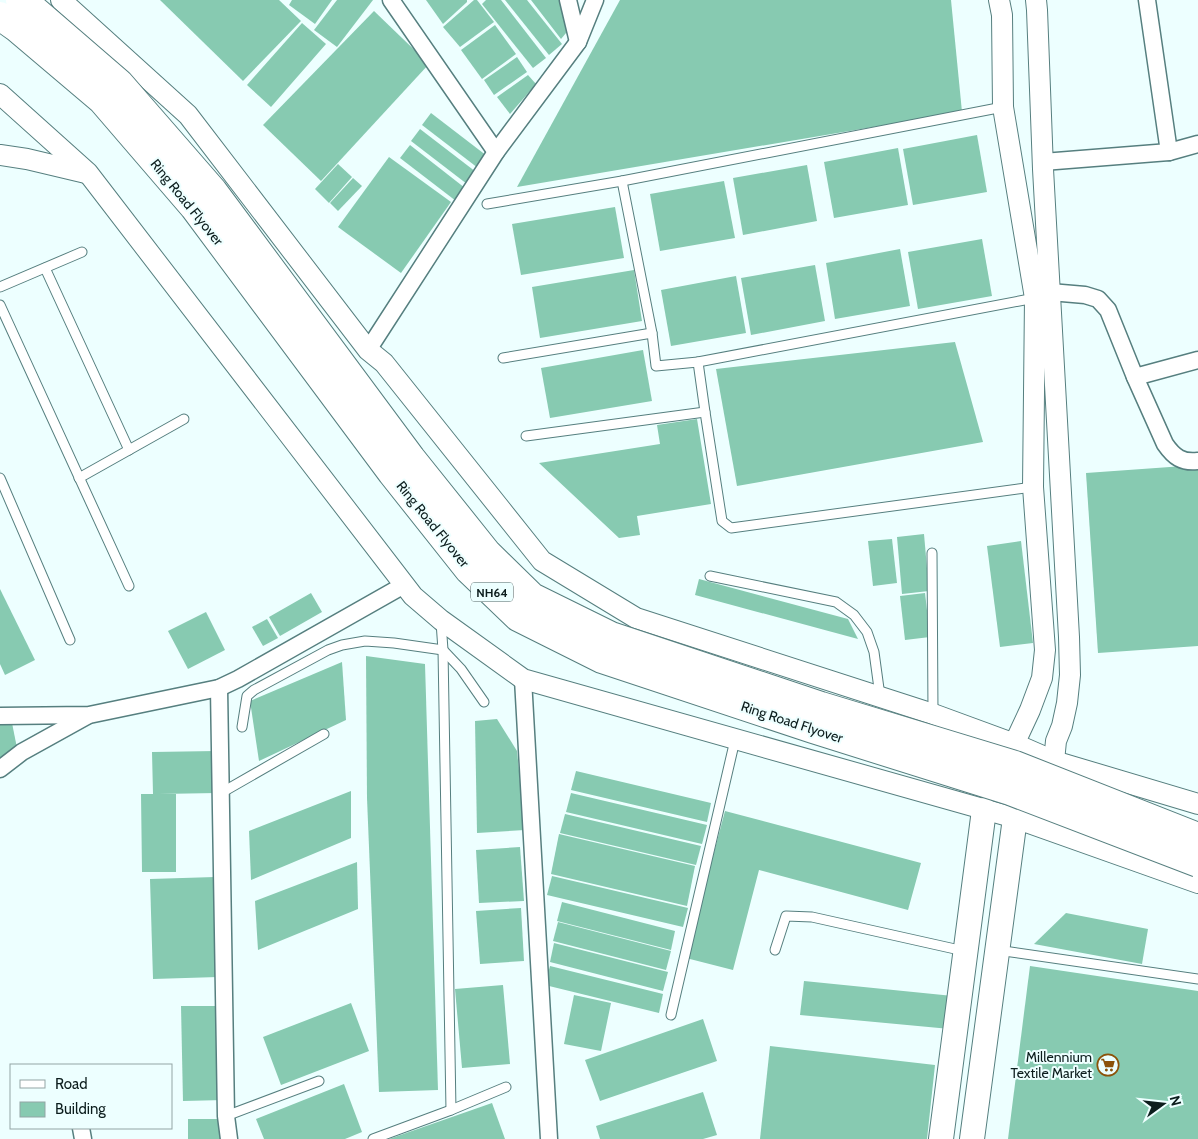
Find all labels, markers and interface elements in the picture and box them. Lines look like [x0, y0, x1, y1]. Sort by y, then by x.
street label: Ring Road Flyover [147, 155, 228, 249]
street label: Ring Road Flyover [393, 477, 474, 571]
road number: NH64 [471, 582, 513, 602]
street label: Ring Road Flyover [739, 697, 846, 747]
place label: Millennium Textile Market [1010, 1048, 1092, 1082]
supermarket icon: Millennium Textile Market [1096, 1053, 1120, 1077]
legend [10, 1064, 172, 1129]
text: Road [55, 1075, 88, 1093]
north arrow [1138, 1079, 1188, 1129]
text: N [1166, 1094, 1186, 1108]
text: Building [55, 1100, 106, 1118]

